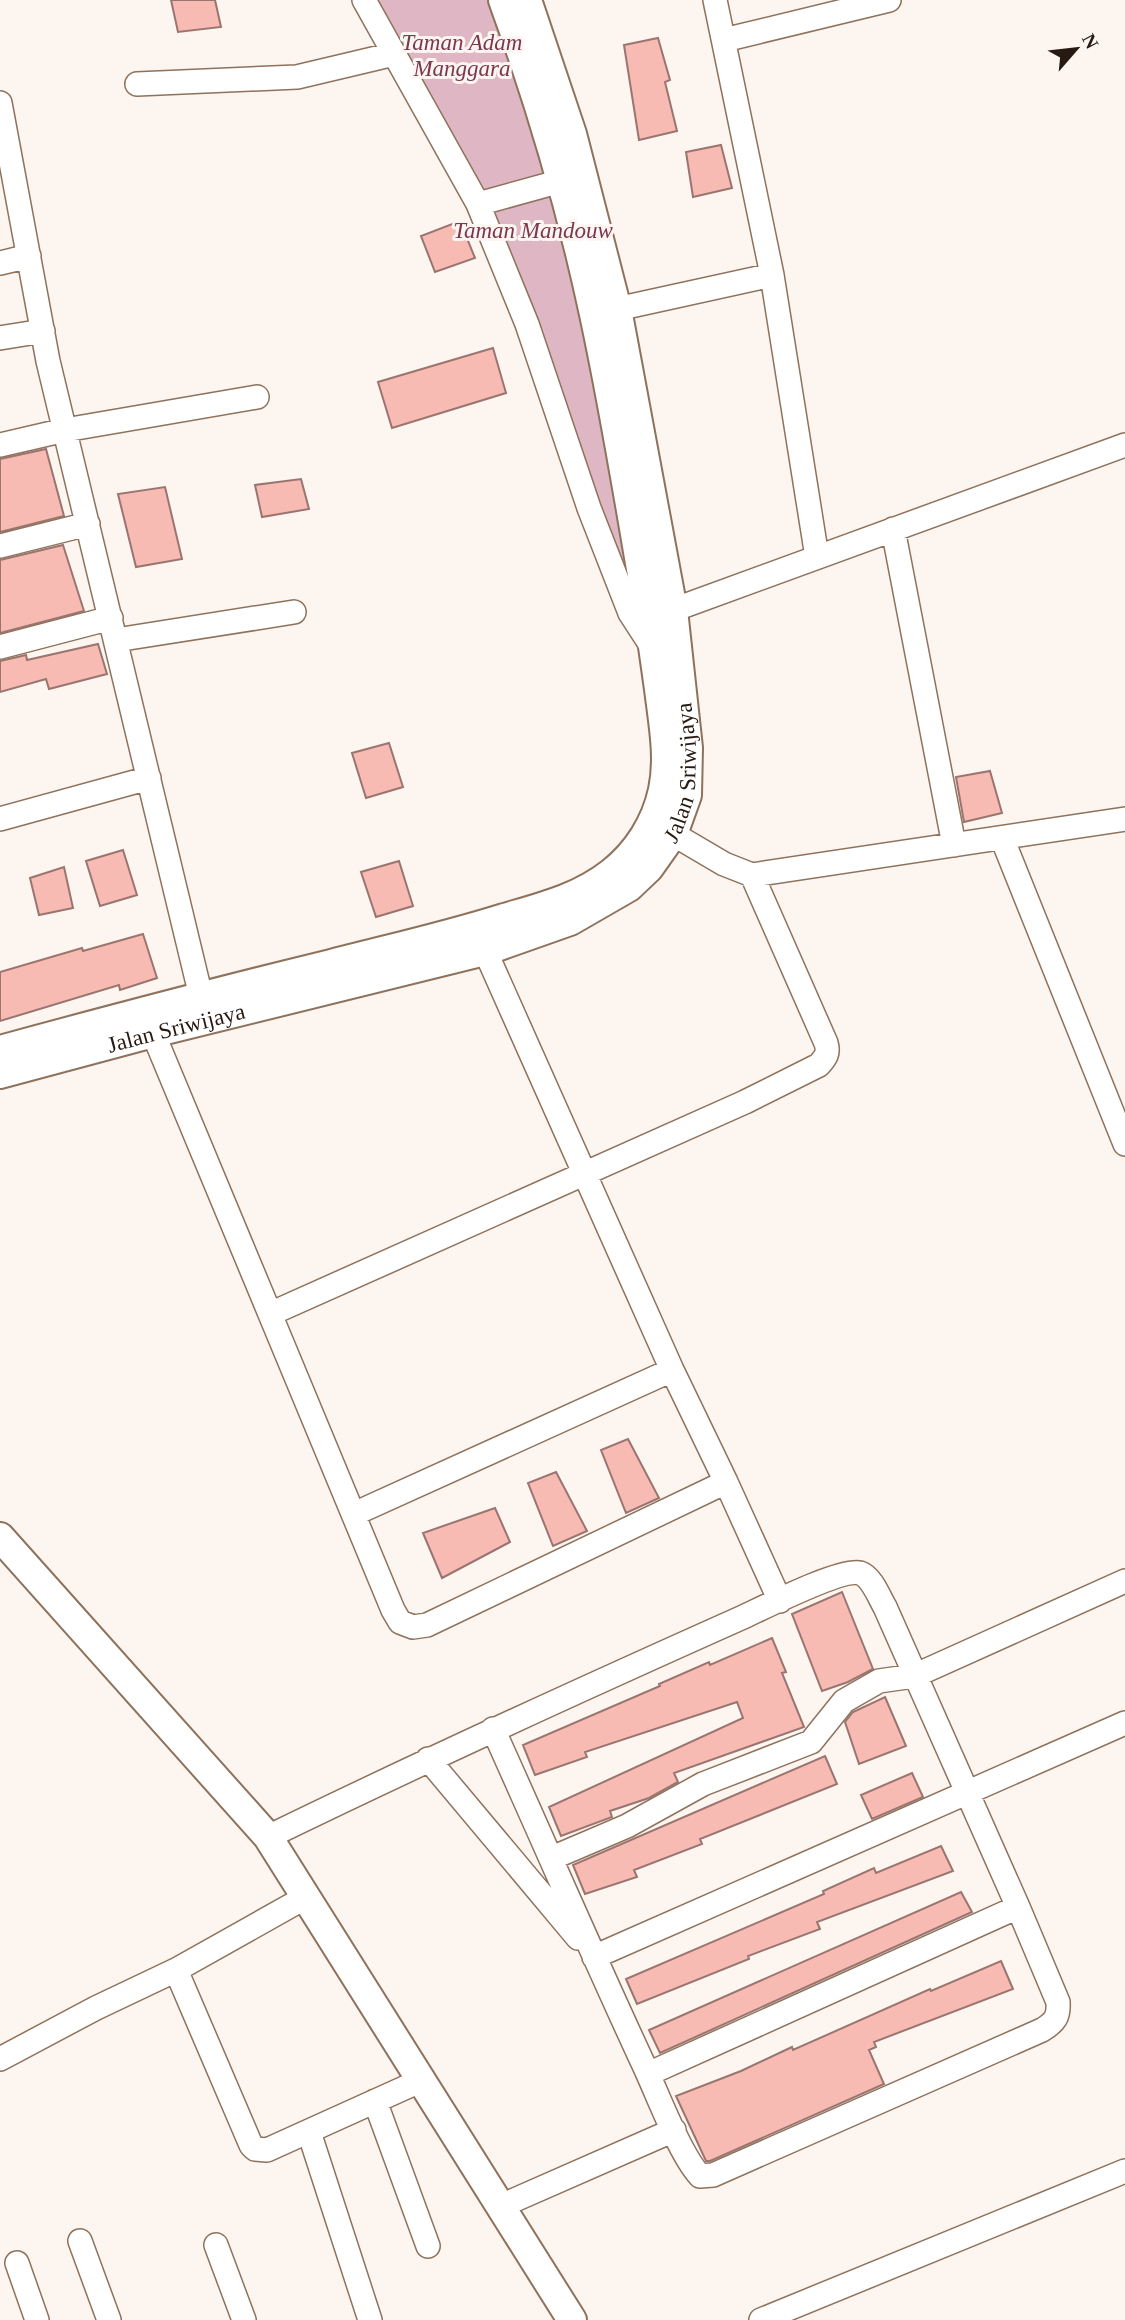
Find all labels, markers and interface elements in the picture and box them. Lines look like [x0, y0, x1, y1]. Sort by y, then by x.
north arrow [1041, 14, 1111, 84]
park label: Taman Adam Manggara [402, 30, 522, 81]
text: N [1078, 30, 1103, 52]
park label: Taman Mandouw [453, 218, 613, 243]
street label: Jalan Sriwijaya [659, 702, 701, 847]
street label: Jalan Sriwijaya [104, 998, 247, 1057]

